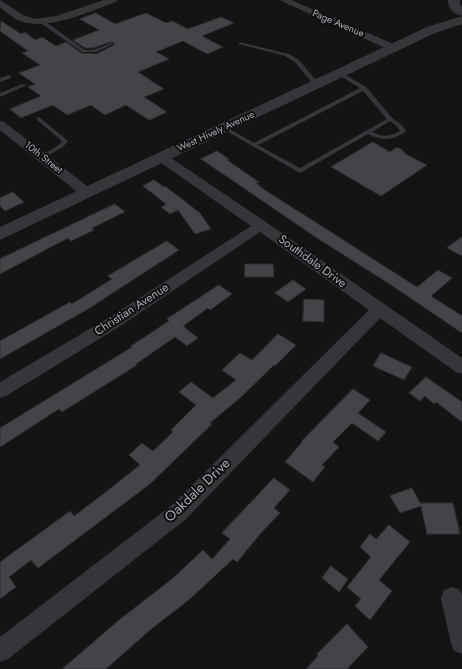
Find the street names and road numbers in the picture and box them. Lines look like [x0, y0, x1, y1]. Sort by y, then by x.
street label: Page Avenue [310, 8, 366, 40]
street label: West Hively Avenue [176, 109, 256, 155]
street label: 10th Street [22, 139, 64, 177]
street label: Southdale Drive [275, 233, 349, 291]
street label: Christian Avenue [92, 281, 172, 339]
street label: Oakdale Drive [162, 456, 234, 526]

